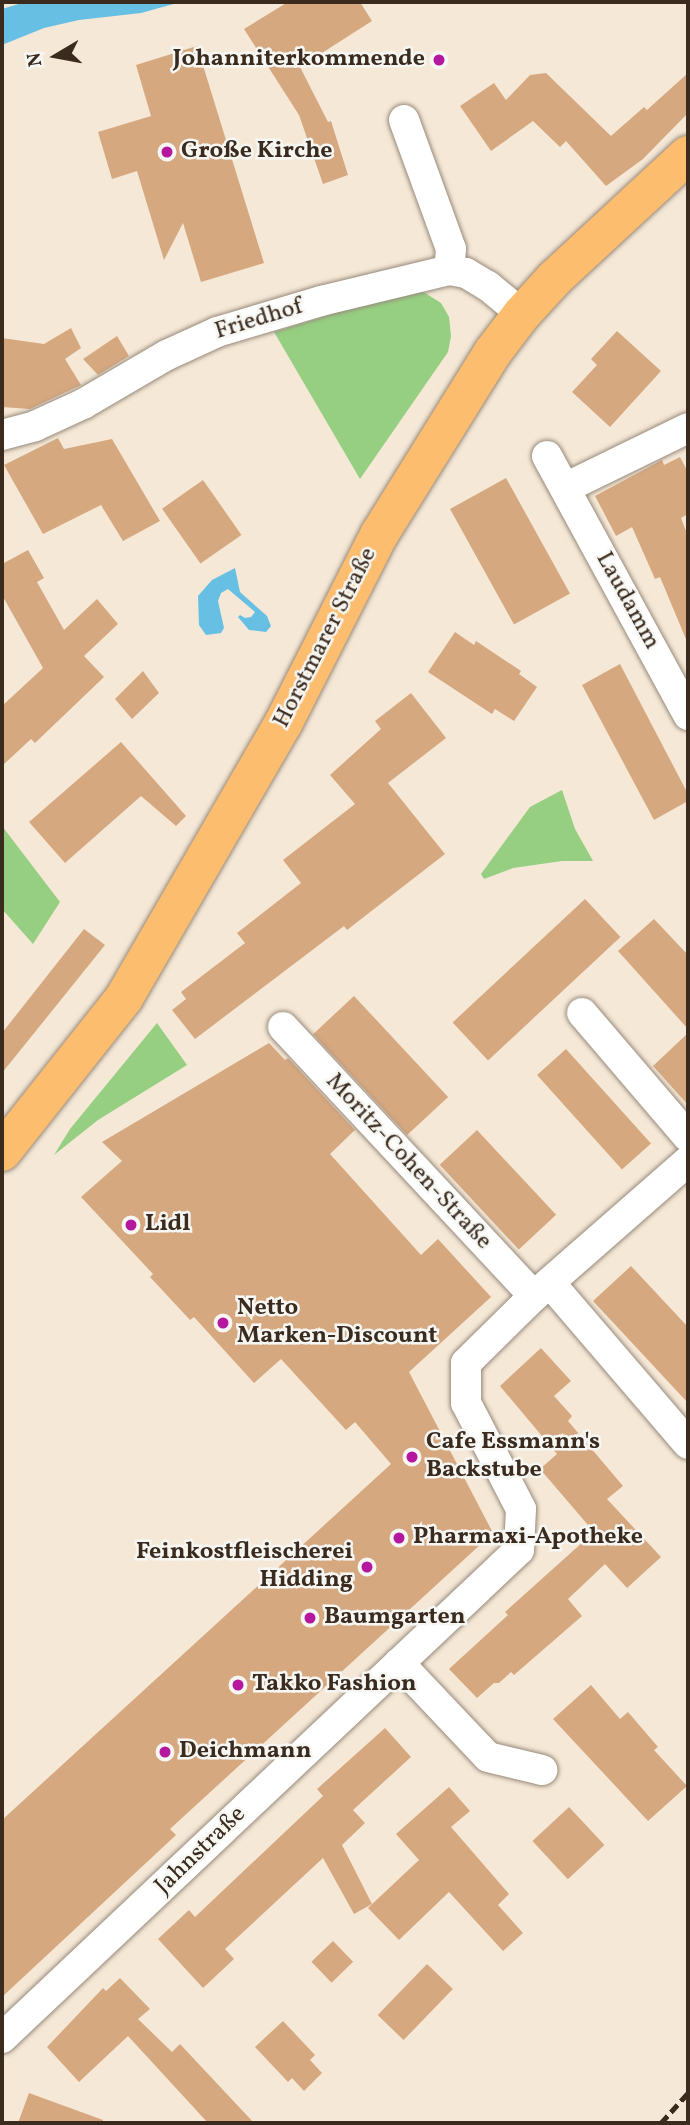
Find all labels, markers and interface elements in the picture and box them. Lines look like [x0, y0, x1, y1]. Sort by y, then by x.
north arrow [21, 21, 91, 91]
place label: Johanniterkommende [173, 46, 425, 74]
text: N [21, 51, 49, 69]
marker: Johanniterkommende [431, 52, 447, 68]
place label: Große Kirche [181, 138, 332, 166]
marker: Große Kirche [159, 144, 175, 160]
street label: Friedhof [212, 293, 306, 347]
street label: Horstmarer Straße [268, 543, 384, 733]
street label: Laudamm [588, 547, 666, 655]
street label: Moritz-Cohen-Straße [319, 1068, 497, 1256]
place label: Lidl [145, 1211, 190, 1239]
marker: Lidl [123, 1217, 139, 1233]
place label: Netto Marken-Discount [237, 1295, 437, 1351]
marker: Netto Marken-Discount [215, 1315, 231, 1331]
place label: Cafe Essmann's Backstube [426, 1429, 600, 1485]
marker: Cafe Essmann's Backstube [404, 1449, 420, 1465]
place label: Pharmaxi-Apotheke [413, 1524, 643, 1552]
marker: Pharmaxi-Apotheke [391, 1530, 407, 1546]
place label: Feinkostfleischerei Hidding [136, 1539, 353, 1595]
marker: Feinkostfleischerei Hidding [359, 1559, 375, 1575]
place label: Baumgarten [324, 1604, 466, 1632]
marker: Baumgarten [302, 1610, 318, 1626]
place label: Takko Fashion [252, 1671, 417, 1699]
marker: Takko Fashion [230, 1677, 246, 1693]
place label: Deichmann [179, 1738, 311, 1766]
marker: Deichmann [157, 1744, 173, 1760]
street label: Jahnstraße [150, 1801, 252, 1901]

